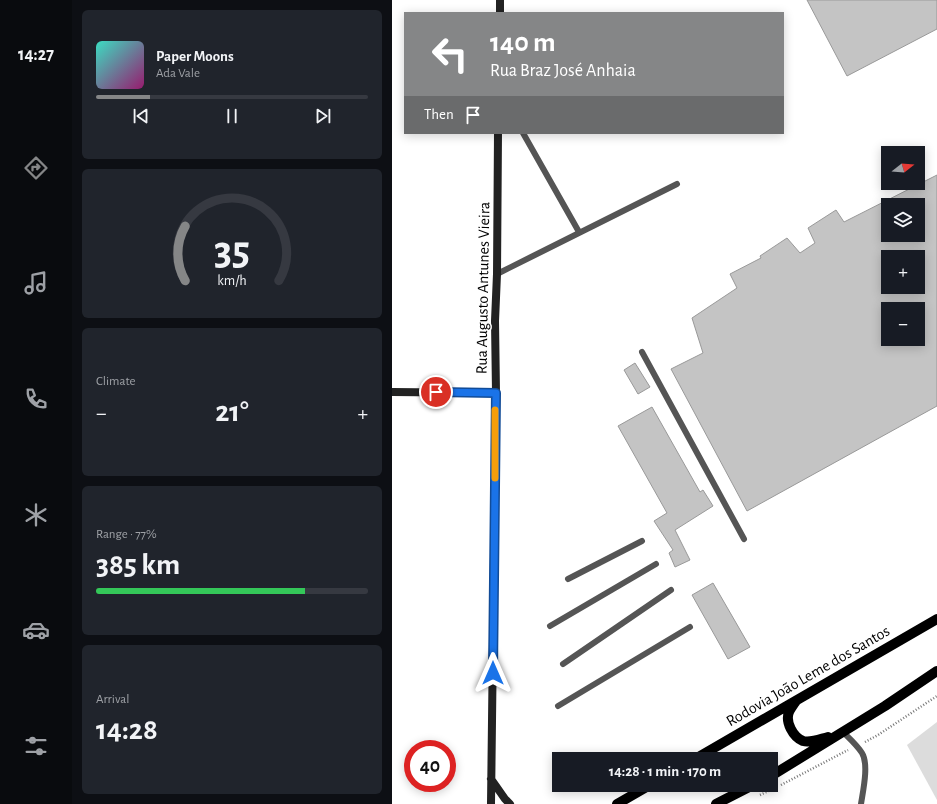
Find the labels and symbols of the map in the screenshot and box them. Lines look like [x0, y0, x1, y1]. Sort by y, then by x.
north arrow [881, 146, 925, 190]
street label: Rua Augusto Antunes Vieira [473, 202, 493, 374]
pin [419, 375, 453, 409]
street label: Rodovia João Leme dos Santos [724, 623, 893, 729]
position arrow [472, 652, 514, 694]
speed limit sign: 40 [404, 740, 456, 792]

